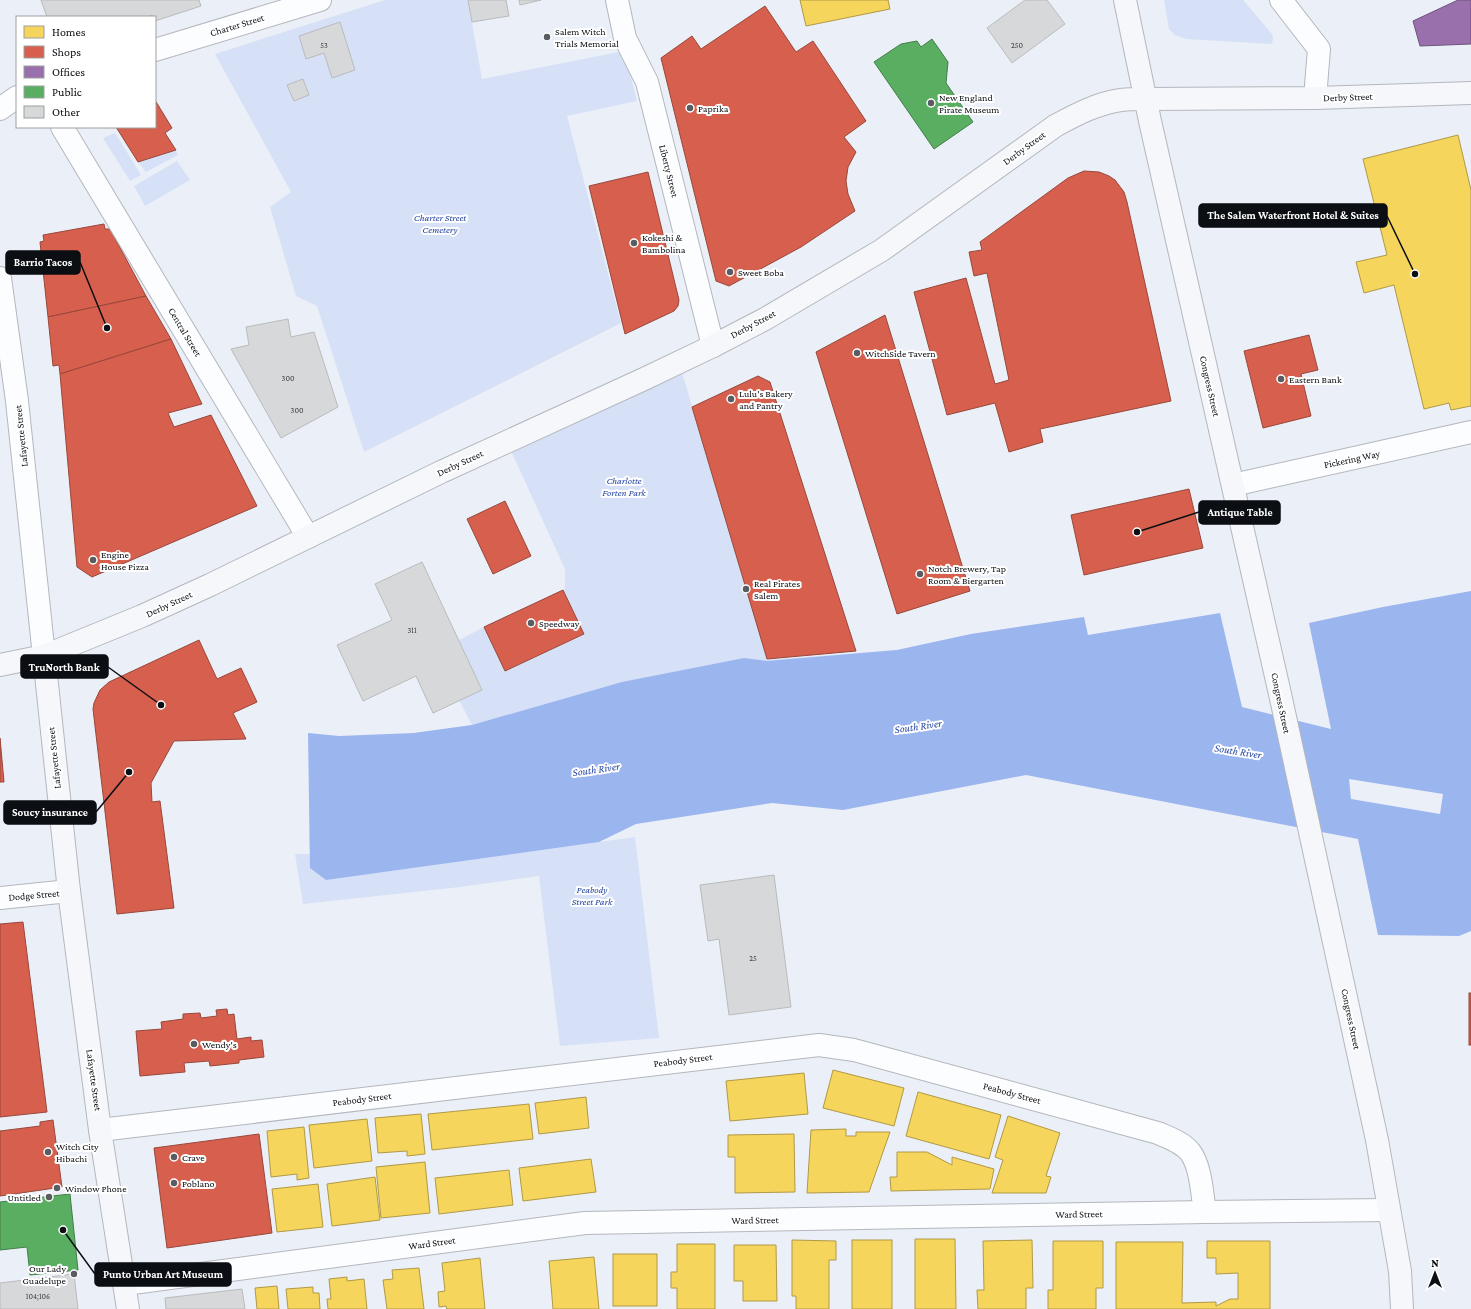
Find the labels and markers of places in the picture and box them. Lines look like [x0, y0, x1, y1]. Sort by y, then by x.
place label: Salem Witch Trials Memorial [555, 26, 619, 49]
marker: Salem Witch Trials Memorial [542, 32, 552, 42]
place label: New England Pirate Museum [939, 92, 999, 115]
marker: New England Pirate Museum [926, 98, 936, 108]
marker: Paprika [685, 103, 695, 113]
place label: Paprika [698, 103, 729, 114]
callout: The Salem Waterfront Hotel & Suites [1199, 204, 1387, 227]
place label: Kokeshi & Bambolina [642, 232, 686, 255]
marker: Kokeshi & Bambolina [629, 238, 639, 248]
callout: Barrio Tacos [6, 251, 80, 274]
marker: Sweet Boba [725, 267, 735, 277]
place label: Sweet Boba [738, 267, 784, 278]
marker: WitchSide Tavern [852, 348, 862, 358]
place label: WitchSide Tavern [865, 348, 936, 359]
marker: Eastern Bank [1276, 374, 1286, 384]
place label: Eastern Bank [1289, 374, 1342, 385]
place label: Lulu's Bakery and Pantry [739, 388, 793, 411]
marker: Lulu's Bakery and Pantry [726, 394, 736, 404]
callout: Antique Table [1199, 501, 1280, 524]
place label: Engine House Pizza [101, 549, 149, 572]
marker: Engine House Pizza [88, 555, 98, 565]
place label: Notch Brewery, Tap Room & Biergarten [928, 563, 1006, 586]
marker: Notch Brewery, Tap Room & Biergarten [915, 569, 925, 579]
place label: Real Pirates Salem [754, 578, 800, 601]
marker: Real Pirates Salem [741, 584, 751, 594]
marker: Speedway [526, 618, 536, 628]
place label: Speedway [539, 618, 580, 629]
callout: TruNorth Bank [21, 655, 108, 678]
callout: Soucy insurance [4, 801, 96, 824]
marker: Wendy's [189, 1039, 199, 1049]
place label: Wendy's [202, 1039, 237, 1050]
place label: Witch City Hibachi [56, 1141, 99, 1164]
marker: Witch City Hibachi [43, 1147, 53, 1157]
marker: Crave [169, 1152, 179, 1162]
place label: Crave [182, 1152, 205, 1163]
marker: Poblano [169, 1178, 179, 1188]
place label: Poblano [182, 1178, 215, 1189]
marker: Window Phone [52, 1183, 62, 1193]
place label: Window Phone [65, 1183, 127, 1194]
place label: Untitled [8, 1192, 42, 1203]
marker: Untitled [44, 1192, 54, 1202]
place label: Our Lady Guadelupe [23, 1263, 67, 1286]
callout: Punto Urban Art Museum [95, 1263, 231, 1286]
marker: Our Lady Guadelupe [69, 1269, 79, 1279]

